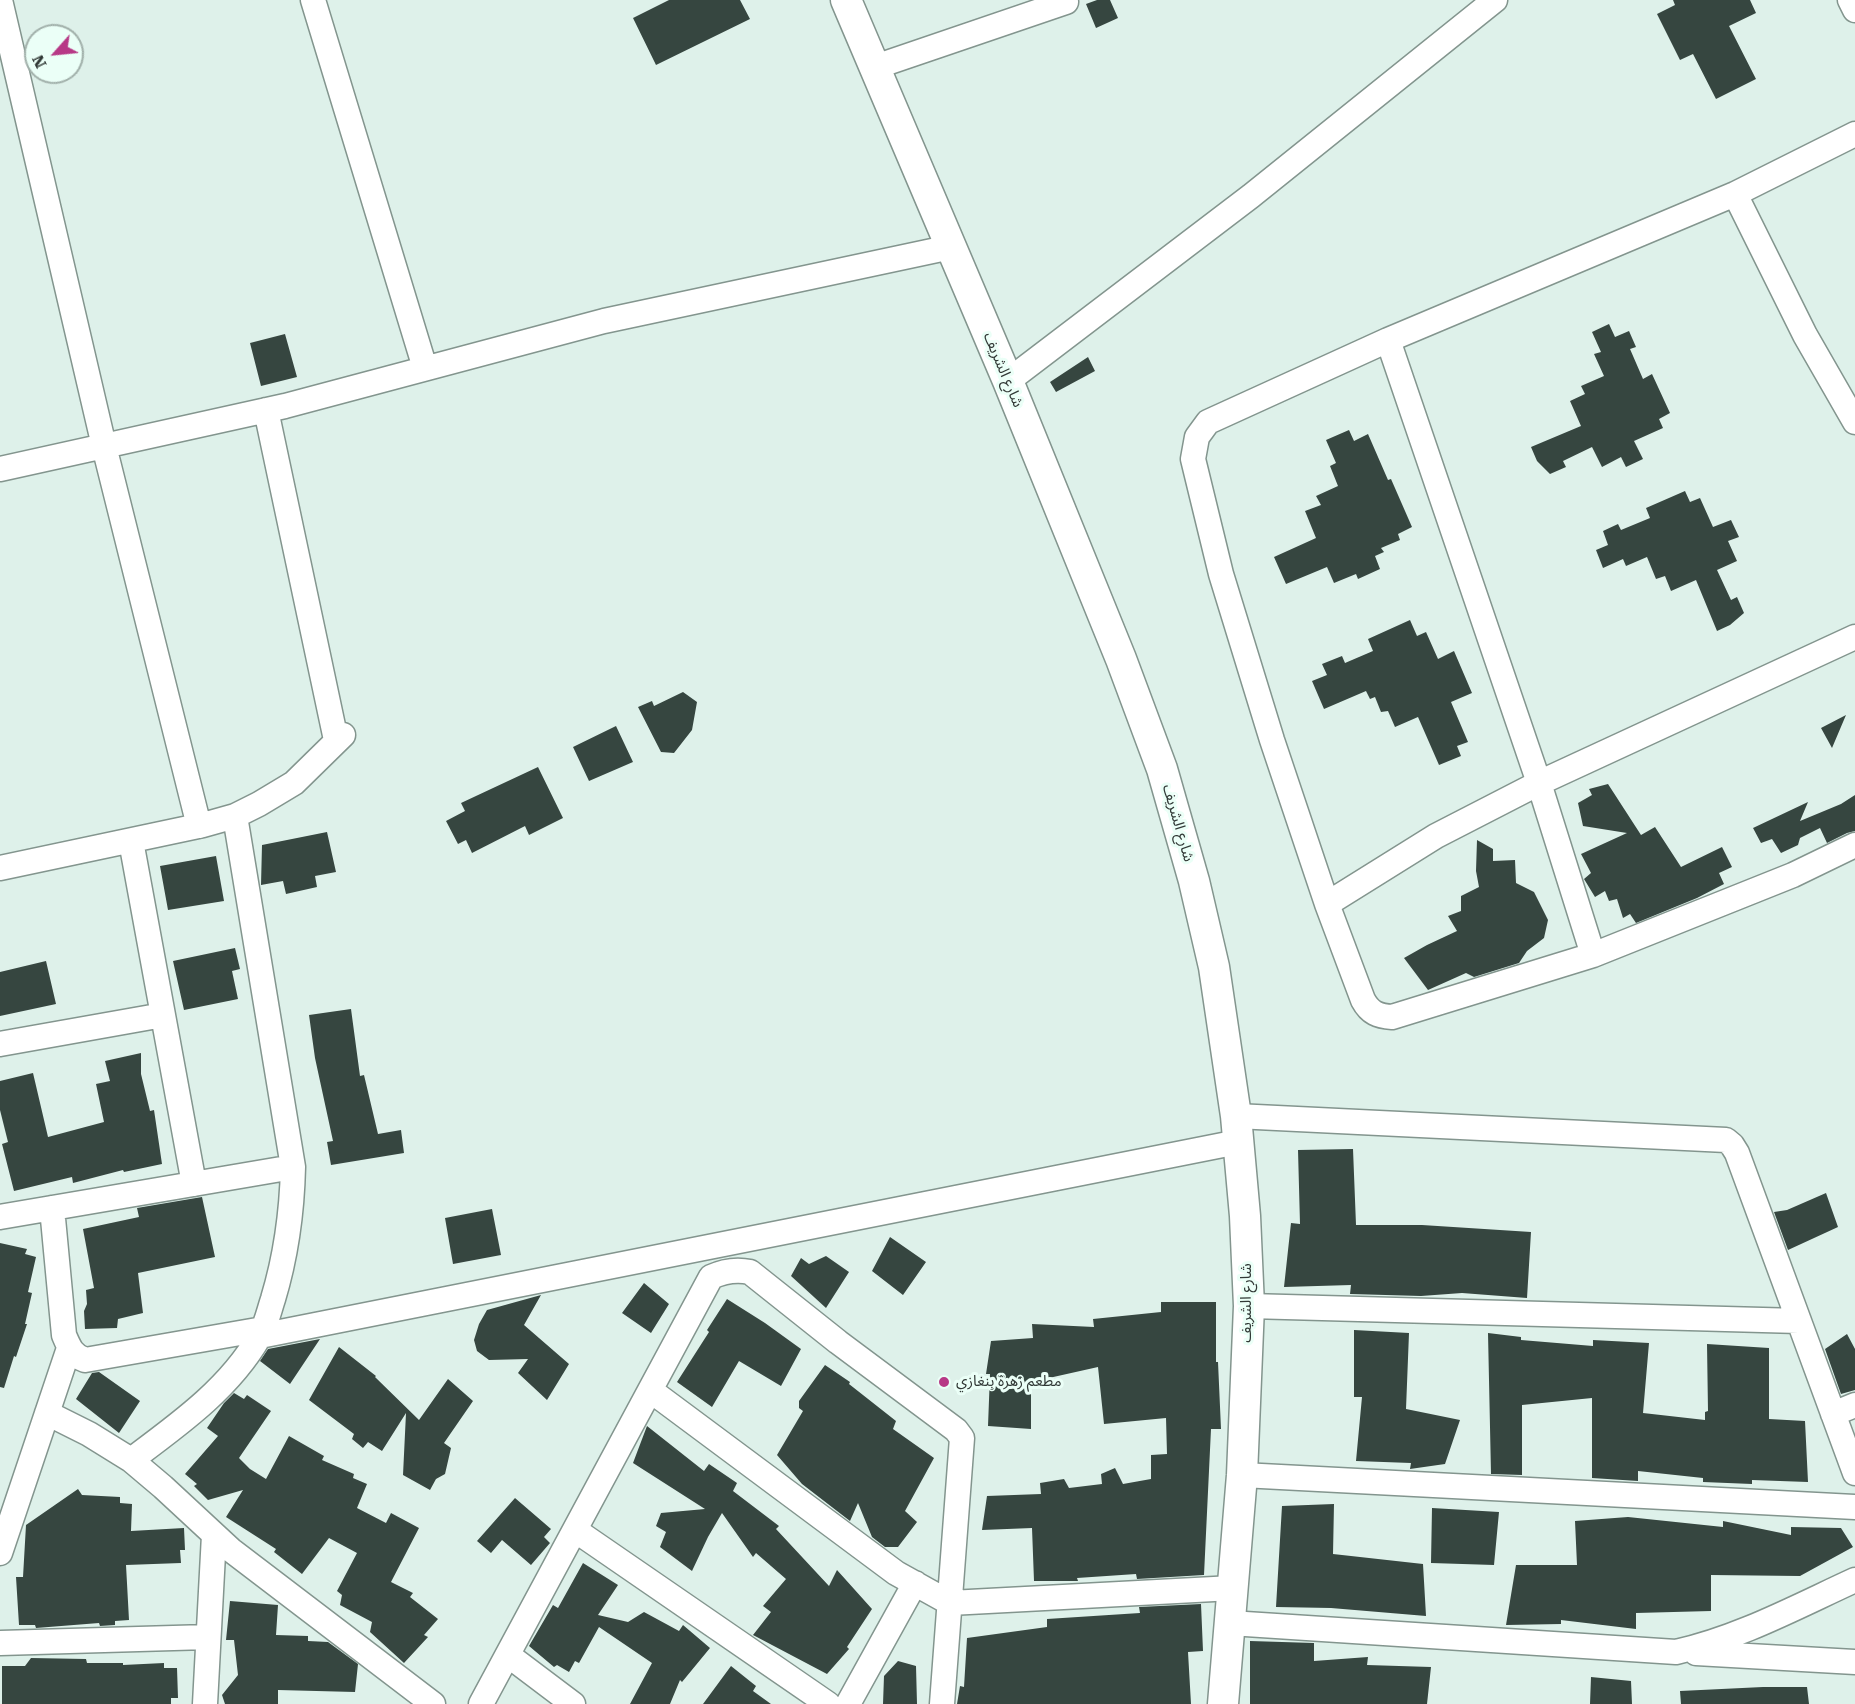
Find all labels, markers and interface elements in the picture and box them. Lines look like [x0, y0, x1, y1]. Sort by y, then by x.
north arrow [24, 24, 84, 84]
text: N [28, 52, 51, 71]
street label: شارع الشريف [979, 330, 1027, 410]
street label: شارع الشريف [1158, 782, 1198, 864]
street label: شارع الشريف [1238, 1263, 1256, 1343]
place label: مطعم زهرة بنغازي [956, 1373, 1062, 1391]
marker: مطعم زهرة بنغازي [937, 1375, 951, 1389]

